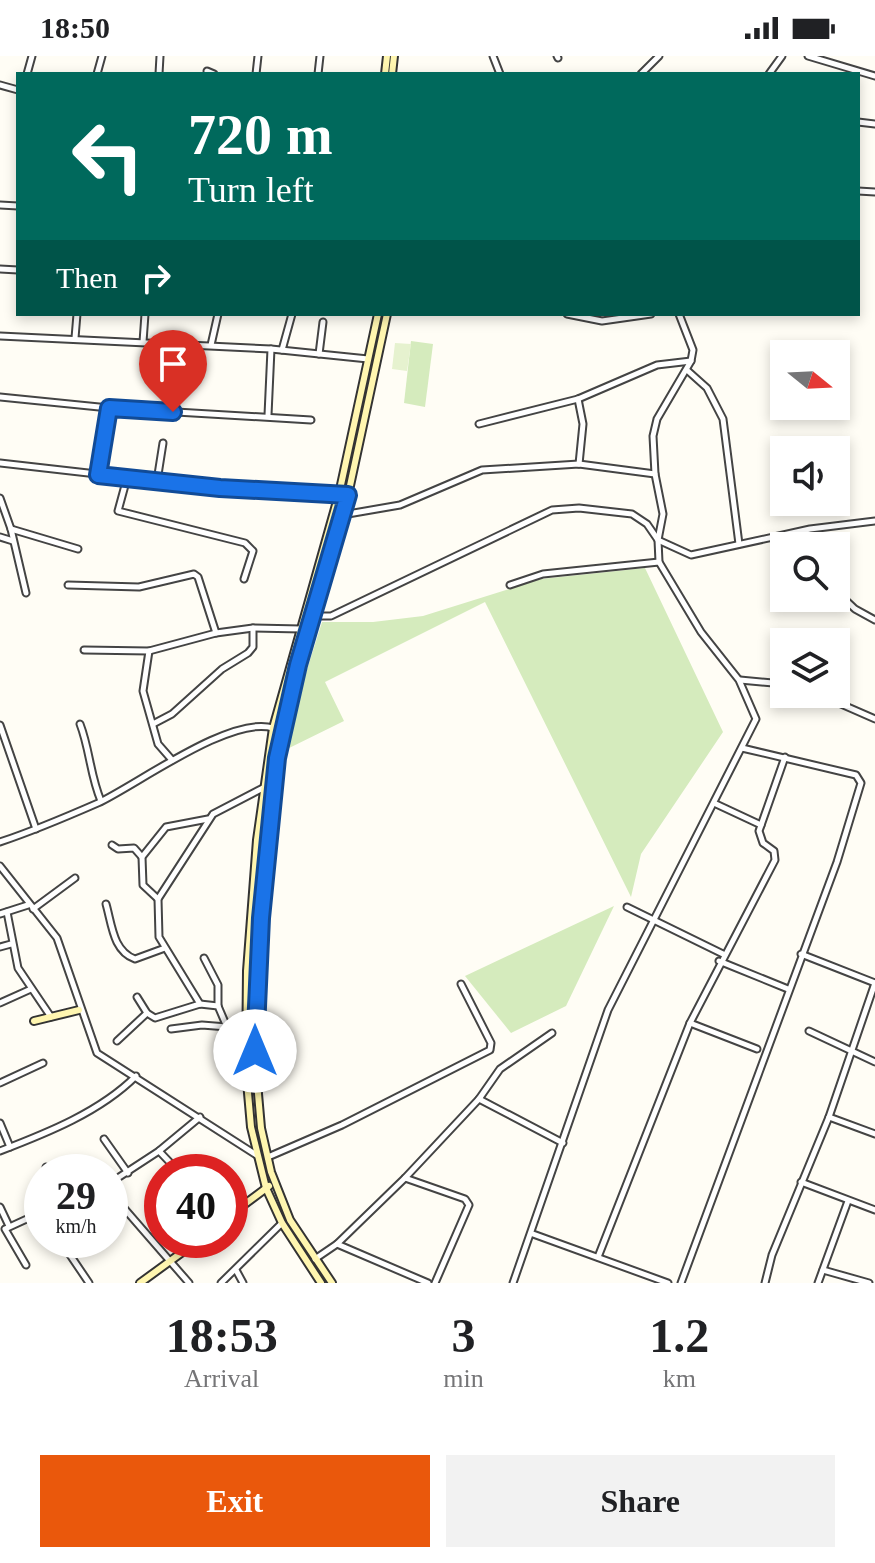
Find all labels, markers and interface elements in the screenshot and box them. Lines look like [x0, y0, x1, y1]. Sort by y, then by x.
text: 18:50 [40, 11, 110, 44]
icon: left [56, 104, 160, 208]
text: 720 m [188, 104, 333, 166]
text: Turn left [188, 170, 314, 210]
icon: right [134, 256, 178, 300]
text: Then [56, 261, 118, 294]
pin [139, 330, 207, 412]
north arrow [770, 340, 850, 420]
map controls [770, 340, 850, 708]
icon: arrive [151, 342, 195, 386]
button: sound [770, 436, 850, 516]
button: search [770, 532, 850, 612]
button: layers [770, 628, 850, 708]
position arrow [213, 1009, 297, 1093]
speed limit sign: 40 [144, 1154, 248, 1258]
text: 29 [56, 1173, 96, 1218]
text: km/h [55, 1215, 97, 1237]
text: 18:53 [166, 1309, 278, 1362]
text: 3 [451, 1309, 475, 1362]
text: 1.2 [649, 1309, 709, 1362]
text: Arrival [184, 1364, 259, 1393]
text: min [443, 1364, 484, 1393]
text: km [663, 1364, 696, 1393]
button: Exit [40, 1455, 430, 1547]
button: Share [446, 1455, 835, 1547]

